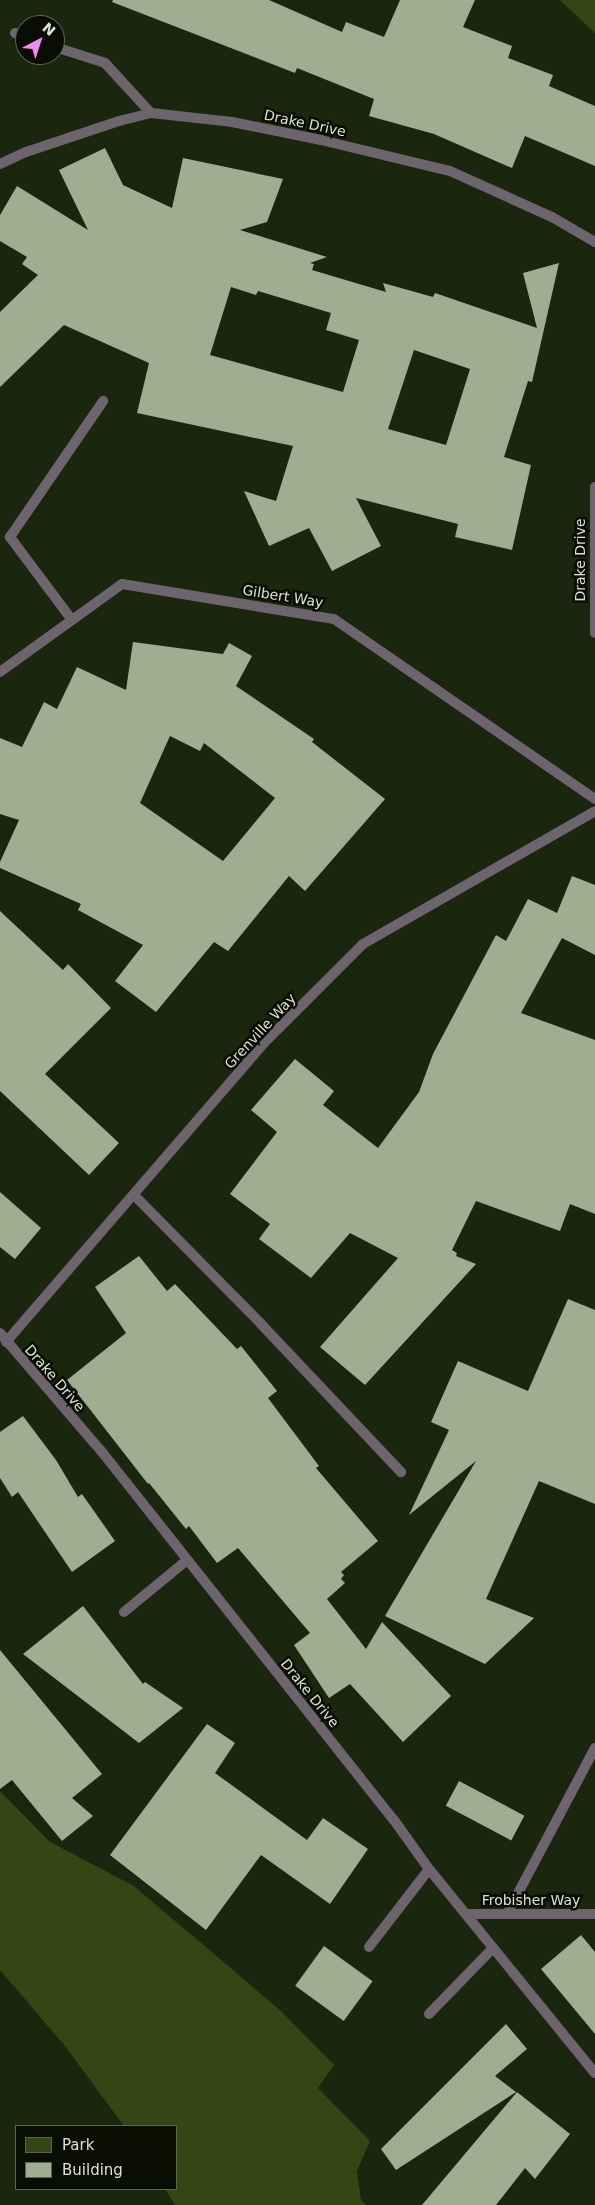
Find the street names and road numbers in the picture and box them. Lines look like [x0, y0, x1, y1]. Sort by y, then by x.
street label: Drake Drive [263, 106, 347, 140]
street label: Drake Drive [572, 518, 588, 602]
street label: Gilbert Way [241, 581, 325, 611]
street label: Grenville Way [221, 990, 299, 1072]
street label: Drake Drive [21, 1341, 89, 1415]
street label: Drake Drive [277, 1655, 343, 1731]
street label: Frobisher Way [482, 1892, 580, 1908]

